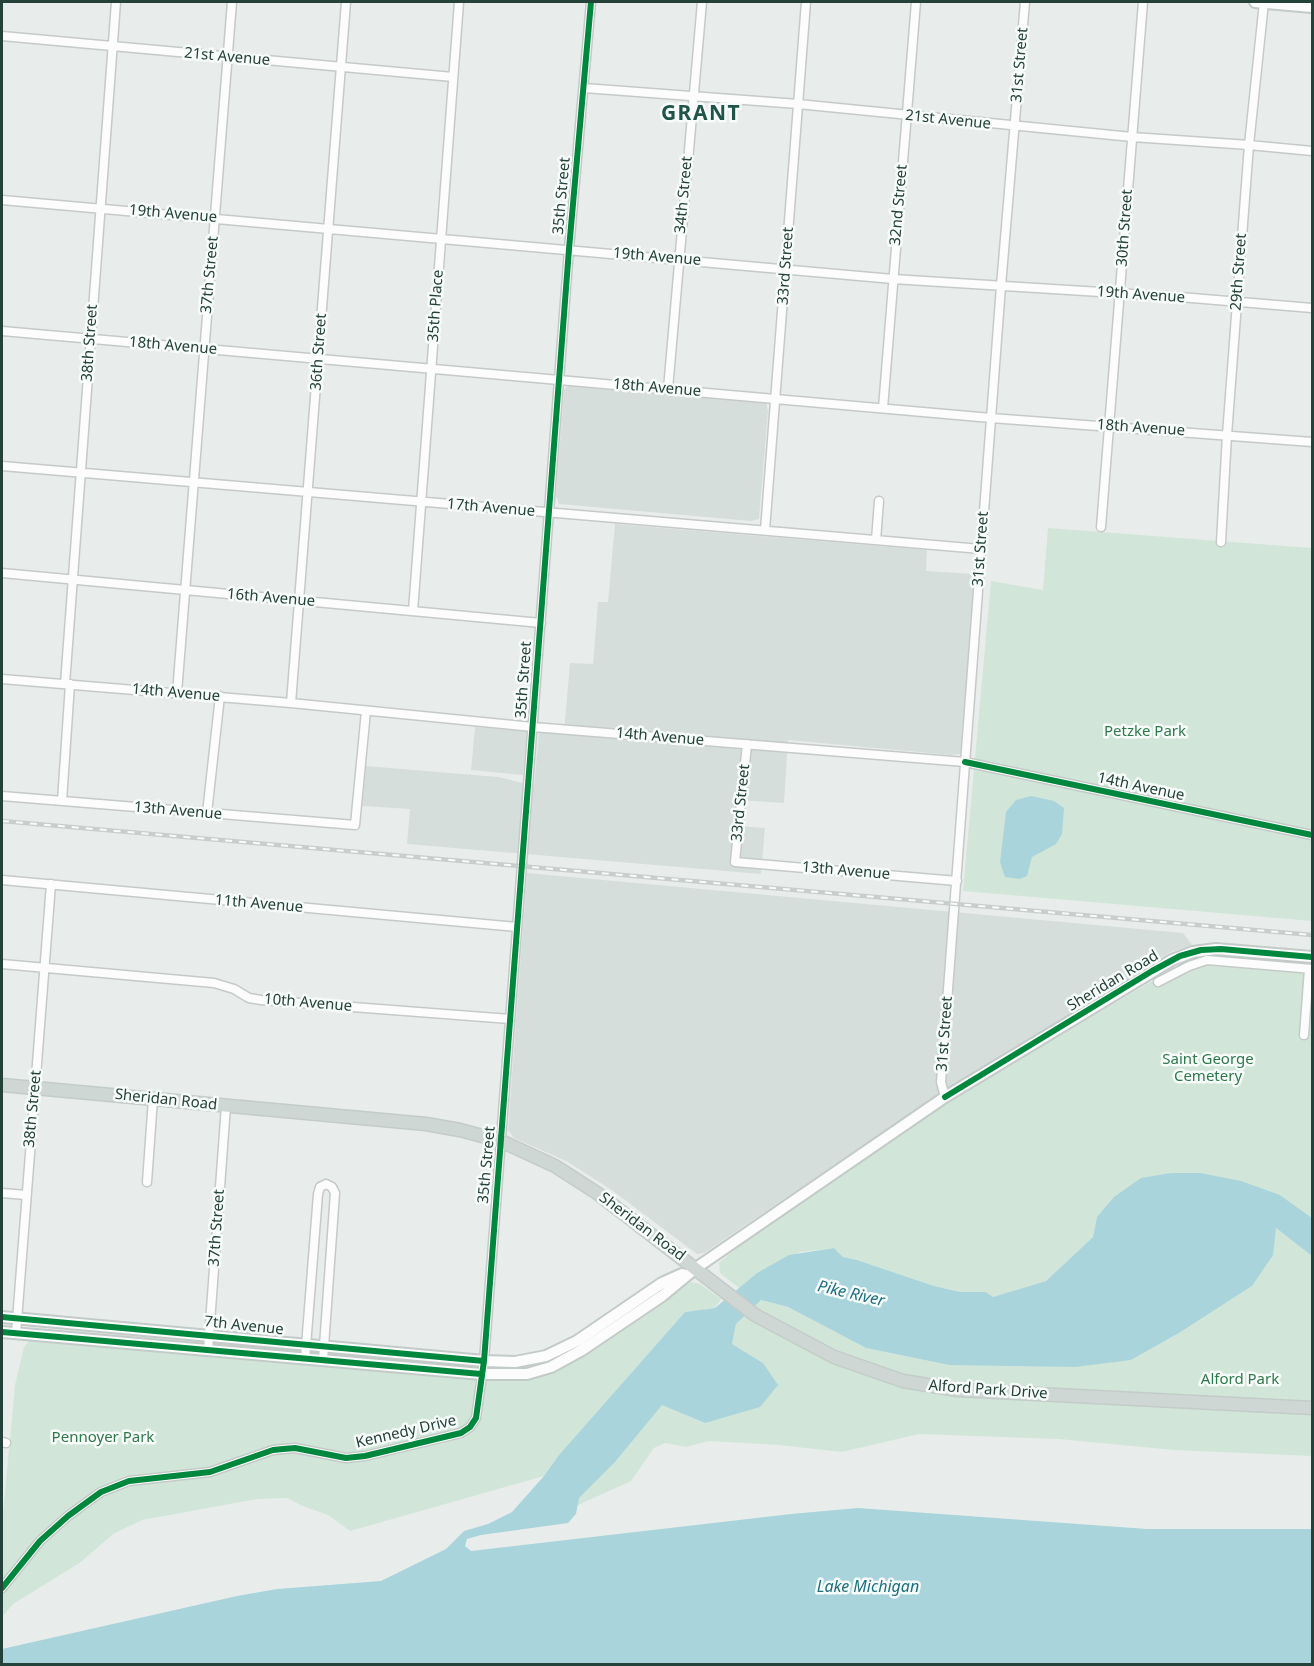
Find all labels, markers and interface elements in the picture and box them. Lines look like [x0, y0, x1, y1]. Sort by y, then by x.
street label: 31st Street [1008, 27, 1032, 103]
street label: 21st Avenue [183, 44, 271, 70]
district label: GRANT [661, 101, 741, 127]
street label: 21st Avenue [904, 107, 992, 133]
street label: 34th Street [672, 156, 696, 234]
street label: 35th Street [550, 157, 574, 235]
street label: 32nd Street [886, 164, 912, 246]
street label: 30th Street [1113, 189, 1137, 267]
street label: 19th Avenue [128, 201, 218, 227]
street label: 33rd Street [774, 226, 798, 306]
street label: 29th Street [1227, 233, 1251, 311]
street label: 37th Street [198, 236, 222, 314]
street label: 19th Avenue [612, 244, 702, 270]
street label: 35th Place [424, 269, 448, 343]
street label: 19th Avenue [1096, 283, 1186, 307]
street label: 38th Street [78, 304, 102, 382]
street label: 36th Street [307, 313, 331, 391]
street label: 18th Avenue [128, 333, 218, 359]
street label: 18th Avenue [612, 375, 702, 401]
street label: 18th Avenue [1096, 416, 1186, 440]
street label: 17th Avenue [446, 495, 536, 521]
street label: 31st Street [969, 511, 993, 587]
street label: 16th Avenue [226, 585, 316, 611]
street label: 35th Street [512, 641, 536, 719]
street label: 14th Avenue [131, 680, 221, 706]
park label: Petzke Park [1104, 723, 1186, 741]
street label: 14th Avenue [615, 724, 705, 750]
street label: 33rd Street [728, 763, 754, 843]
street label: 14th Avenue [1096, 769, 1186, 805]
street label: 13th Avenue [133, 798, 223, 824]
street label: 13th Avenue [801, 858, 891, 884]
street label: 11th Avenue [214, 891, 304, 917]
street label: Sheridan Road [1064, 947, 1162, 1015]
street label: 10th Avenue [263, 990, 353, 1016]
street label: 31st Street [933, 996, 957, 1072]
park label: Saint George Cemetery [1162, 1051, 1254, 1086]
street label: 38th Street [21, 1070, 45, 1148]
street label: Sheridan Road [114, 1086, 218, 1114]
street label: 35th Street [475, 1126, 499, 1204]
street label: 37th Street [205, 1189, 229, 1267]
street label: Sheridan Road [595, 1189, 689, 1265]
water label: Pike River [816, 1277, 886, 1311]
street label: 7th Avenue [203, 1313, 285, 1339]
park label: Alford Park [1201, 1371, 1279, 1389]
street label: Alford Park Drive [928, 1377, 1048, 1403]
street label: Kennedy Drive [354, 1412, 458, 1452]
park label: Pennoyer Park [52, 1429, 154, 1447]
water label: Lake Michigan [817, 1577, 919, 1597]

